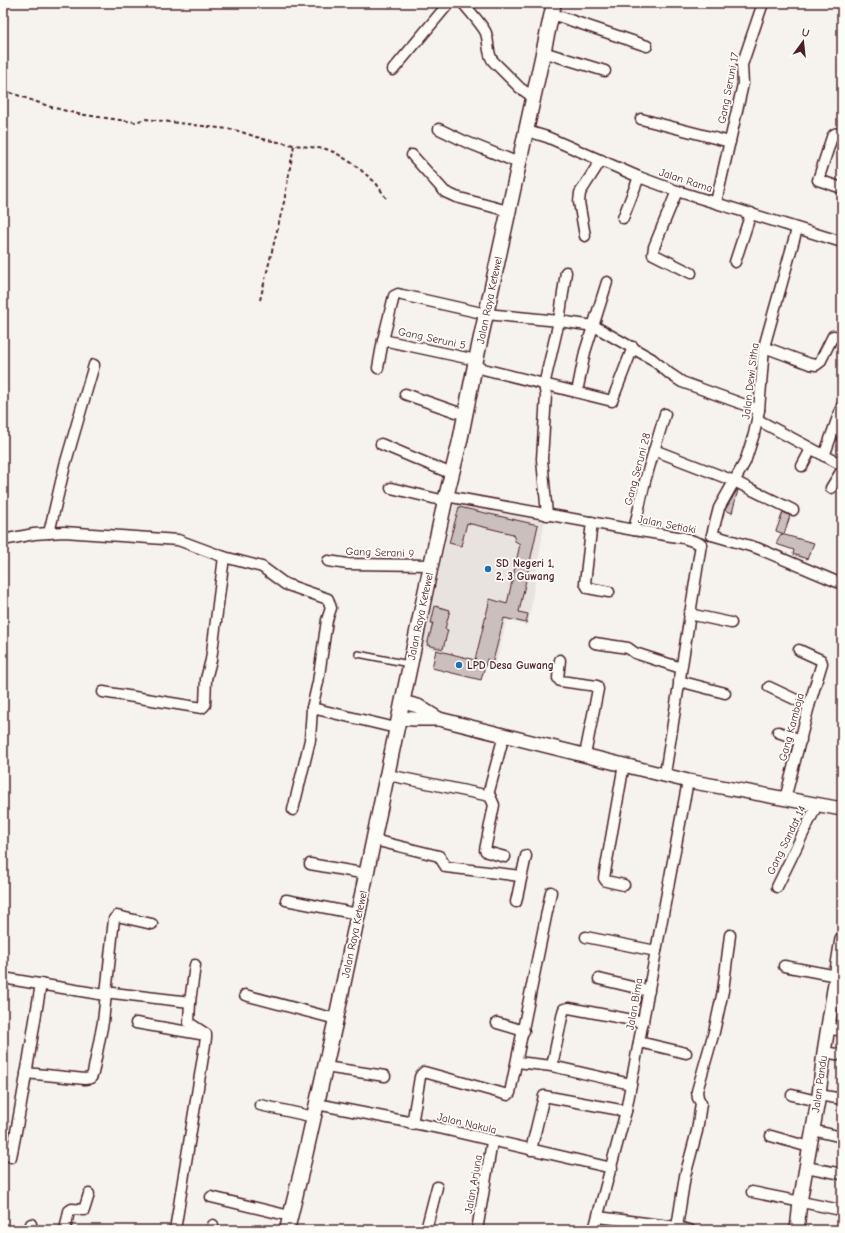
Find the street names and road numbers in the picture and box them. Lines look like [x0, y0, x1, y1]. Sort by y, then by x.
street label: Gang Seruni 17 [715, 51, 742, 125]
street label: Jalan Rama [657, 166, 714, 195]
street label: Jalan Raya Ketewel [474, 255, 505, 345]
street label: Gang Seruni 5 [397, 325, 467, 352]
street label: Jalan Dewi Sitha [739, 342, 762, 420]
street label: Gang Seruni 28 [622, 431, 653, 507]
street label: Jalan Setiaki [637, 512, 697, 537]
street label: Gang Serani 9 [345, 545, 415, 560]
street label: Jalan Raya Ketewel [405, 571, 436, 661]
street label: Gang Kamboja [776, 692, 807, 763]
street label: Gang Sandat 14 [764, 804, 809, 877]
street label: Jalan Raya Ketewel [339, 889, 370, 979]
street label: Jalan Bima [624, 977, 645, 1031]
street label: Jalan Pandu [809, 1055, 830, 1113]
street label: Jalan Nakula [436, 1110, 498, 1137]
street label: Jalan Arjuna [462, 1154, 485, 1214]

